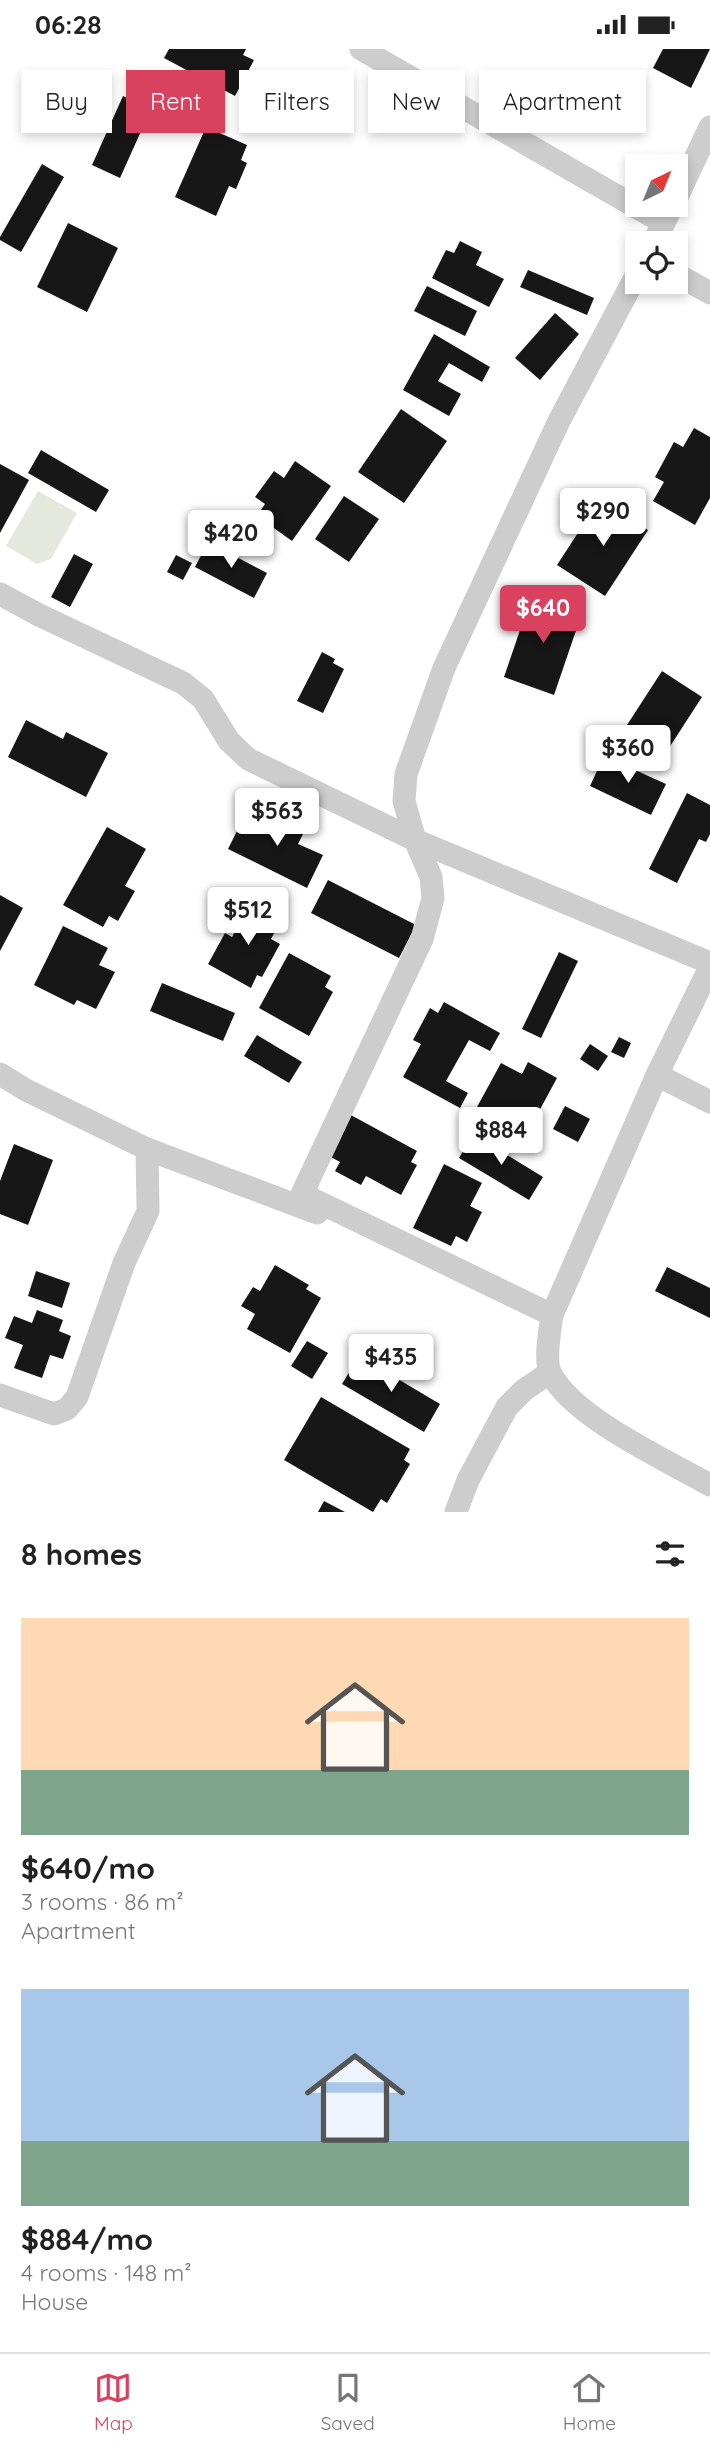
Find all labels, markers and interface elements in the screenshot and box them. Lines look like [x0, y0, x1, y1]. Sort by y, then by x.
text: 06:28 [35, 8, 101, 41]
chip: Buy [21, 70, 112, 133]
chip: Rent [126, 70, 225, 133]
chip: Filters [239, 70, 354, 133]
chip: New [368, 70, 465, 133]
chip: Apartment [479, 70, 646, 133]
north arrow [625, 154, 688, 217]
map controls [625, 154, 688, 294]
button: locate [625, 231, 688, 294]
pin: $290 [562, 489, 644, 548]
text: $290 [576, 496, 630, 525]
pin: $420 [190, 511, 272, 570]
text: $420 [204, 518, 258, 547]
pin: $640 [502, 585, 584, 645]
text: $640 [516, 593, 570, 622]
pin: $360 [587, 725, 669, 785]
text: $360 [602, 733, 654, 762]
pin: $563 [236, 789, 318, 848]
text: $563 [251, 796, 303, 825]
pin: $512 [207, 887, 289, 947]
text: $512 [223, 895, 273, 924]
pin: $884 [460, 1107, 542, 1167]
text: $884 [475, 1115, 527, 1144]
pin: $435 [350, 1335, 432, 1394]
text: $435 [365, 1342, 417, 1371]
text: 8 homes [21, 1535, 142, 1573]
icon: filters [651, 1535, 689, 1573]
icon: home [292, 1664, 418, 1790]
text: $640/mo [21, 1849, 155, 1887]
text: 3 rooms · 86 m² [21, 1887, 184, 1916]
text: Apartment [21, 1916, 135, 1945]
icon: home [292, 2035, 418, 2161]
text: $884/mo [21, 2220, 153, 2258]
text: 4 rooms · 148 m² [21, 2258, 192, 2287]
text: House [21, 2287, 88, 2316]
tab: Map [94, 2369, 133, 2435]
tab: Saved [321, 2369, 375, 2435]
tab: Home [563, 2369, 616, 2435]

